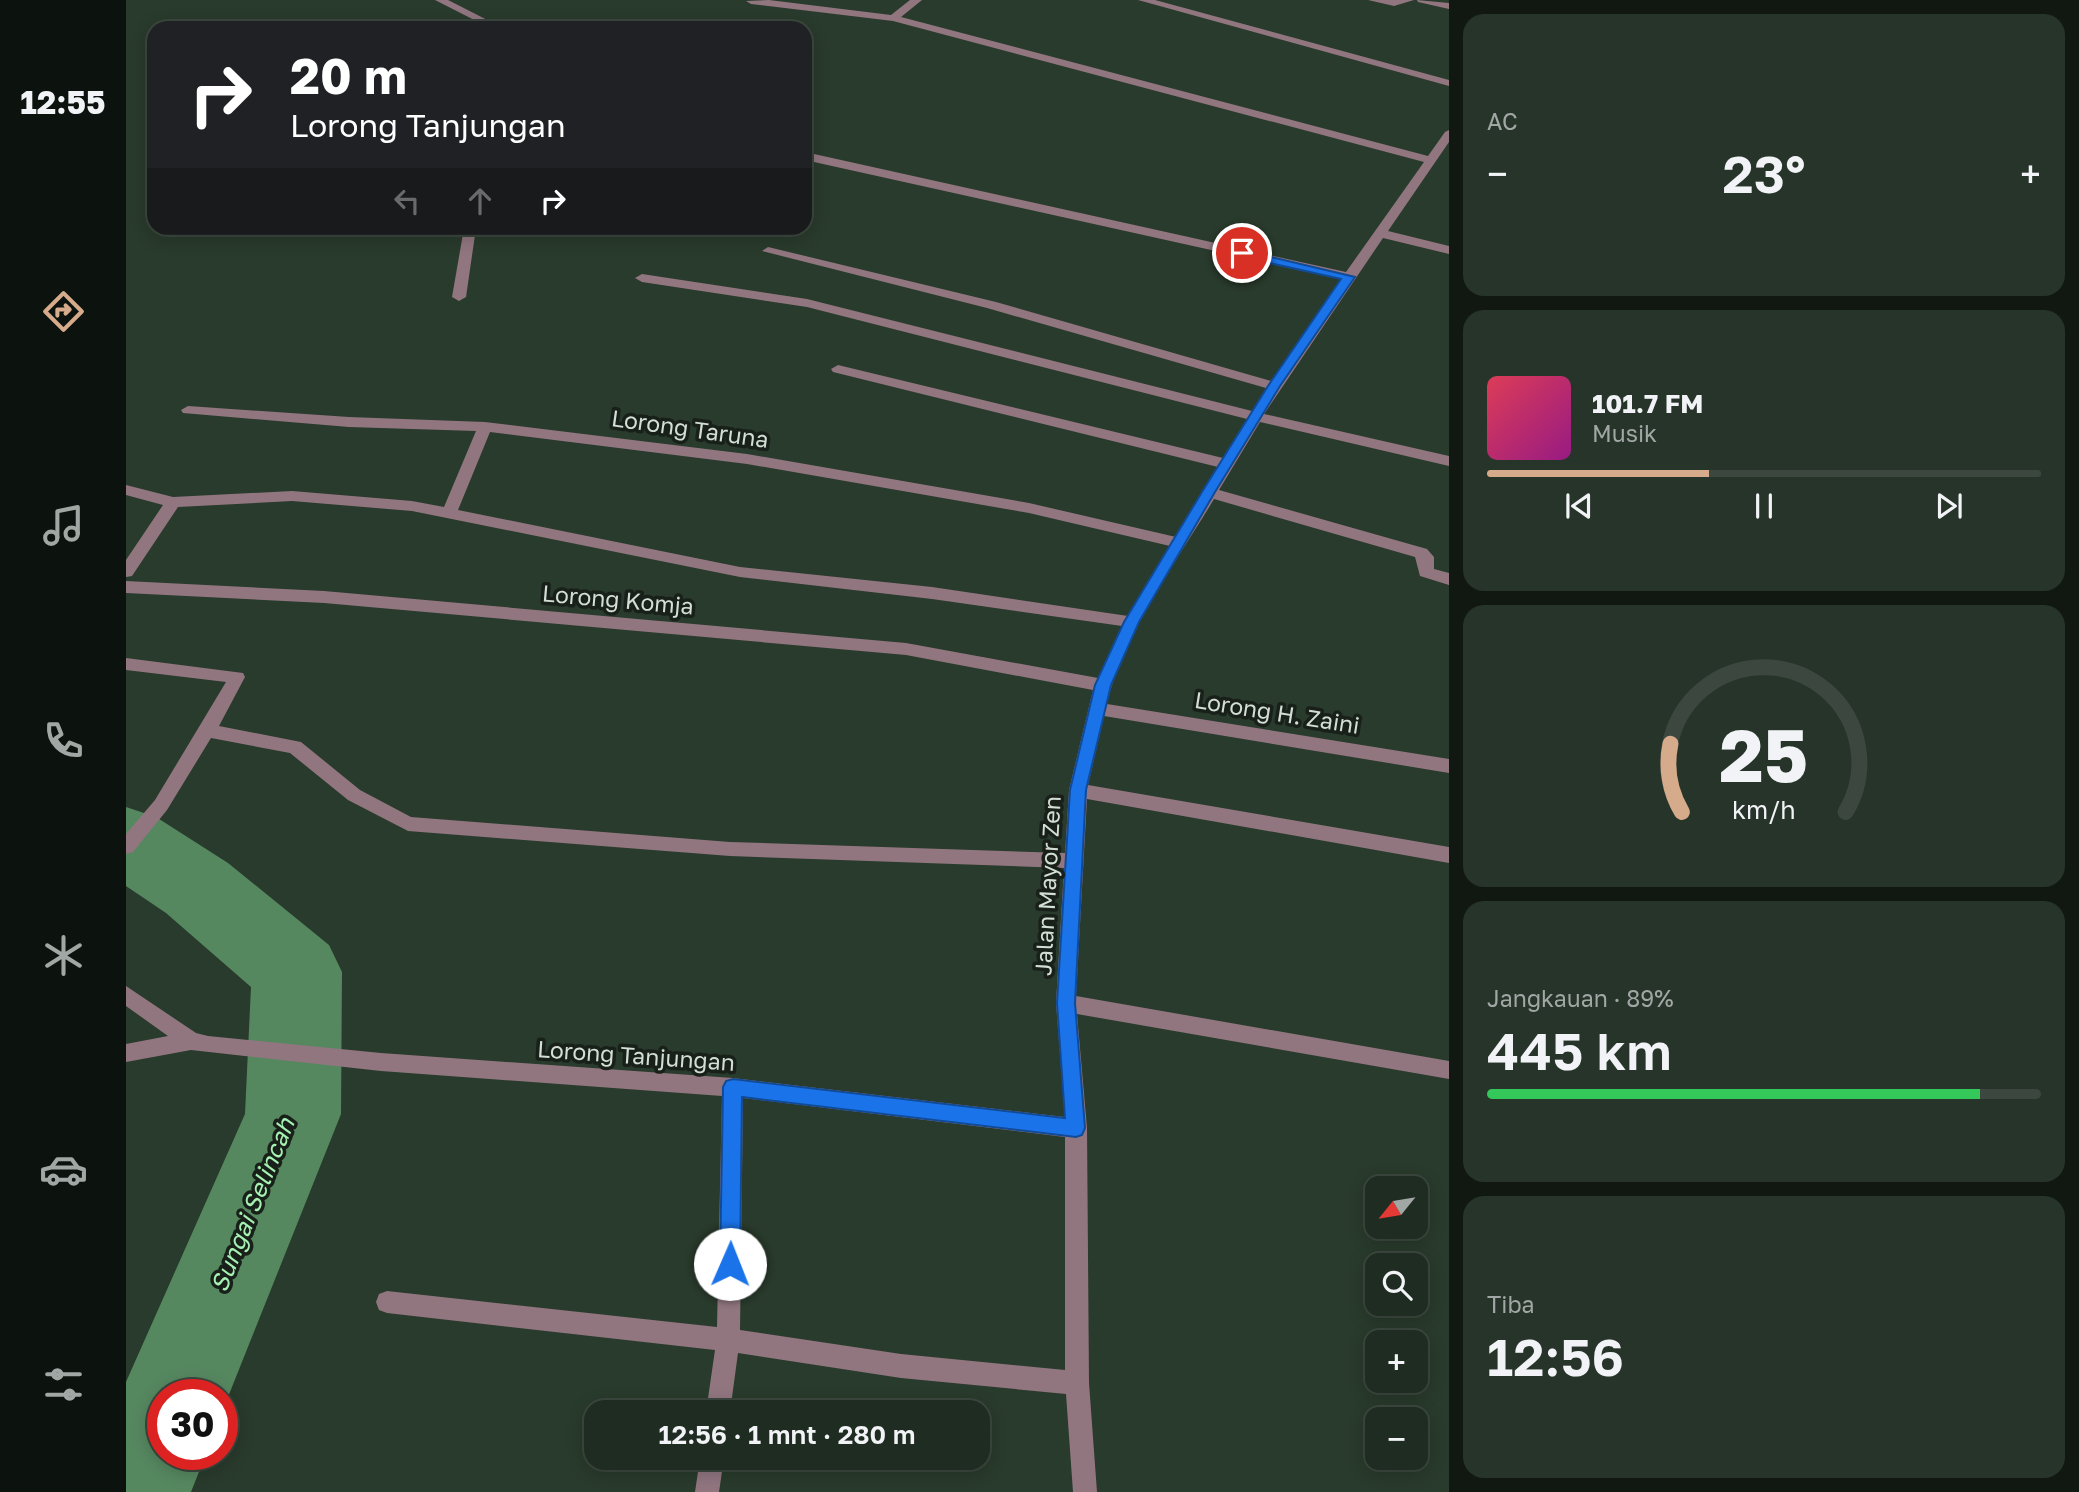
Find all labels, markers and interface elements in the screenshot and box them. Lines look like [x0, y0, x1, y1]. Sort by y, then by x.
text: 20 m [290, 46, 407, 105]
icon: right [175, 49, 266, 140]
text: 12:55 [20, 83, 106, 121]
text: Lorong Tanjungan [290, 106, 566, 144]
text: AC [1487, 107, 1518, 135]
text: 23° [1723, 142, 1805, 204]
text: − [1487, 151, 1508, 196]
text: + [2020, 151, 2041, 196]
icon: left [388, 182, 426, 220]
icon: ahead [461, 182, 499, 220]
icon: right [534, 182, 572, 220]
pin [1212, 223, 1272, 283]
icon: arrive [1223, 234, 1261, 272]
icon: directions [39, 287, 88, 336]
text: 101.7 FM [1592, 388, 1703, 419]
street label: Lorong Taruna [610, 403, 771, 453]
text: Musik [1592, 419, 1657, 447]
icon: previous [1560, 487, 1598, 525]
icon: pause [1745, 487, 1783, 525]
icon: next [1930, 487, 1968, 525]
icon: music [39, 501, 88, 550]
street label: Lorong Komja [541, 578, 695, 620]
street label: Lorong H. Zaini [1193, 685, 1362, 739]
text: 25 [1720, 711, 1808, 798]
icon: phone [39, 716, 88, 765]
text: km/h [1732, 794, 1796, 825]
street label: Jalan Mayor Zen [1028, 795, 1066, 977]
icon: climate [39, 931, 88, 980]
text: Jangkauan · 89% [1487, 984, 1674, 1012]
text: 445 km [1487, 1019, 1672, 1081]
street label: Lorong Tanjungan [536, 1034, 736, 1076]
water label: Sungai Selincah [204, 1112, 301, 1296]
icon: car [39, 1145, 88, 1194]
north arrow [1365, 1176, 1428, 1239]
map controls [1365, 1176, 1428, 1470]
position arrow [693, 1227, 767, 1301]
button: search [1365, 1253, 1428, 1316]
text: Tiba [1487, 1290, 1535, 1318]
text: 12:56 [1487, 1325, 1624, 1387]
button: + [1365, 1330, 1428, 1393]
icon: filters [39, 1360, 88, 1409]
speed limit sign: 30 [147, 1379, 238, 1470]
button: − [1365, 1407, 1428, 1470]
text: 12:56 · 1 mnt · 280 m [659, 1419, 915, 1450]

